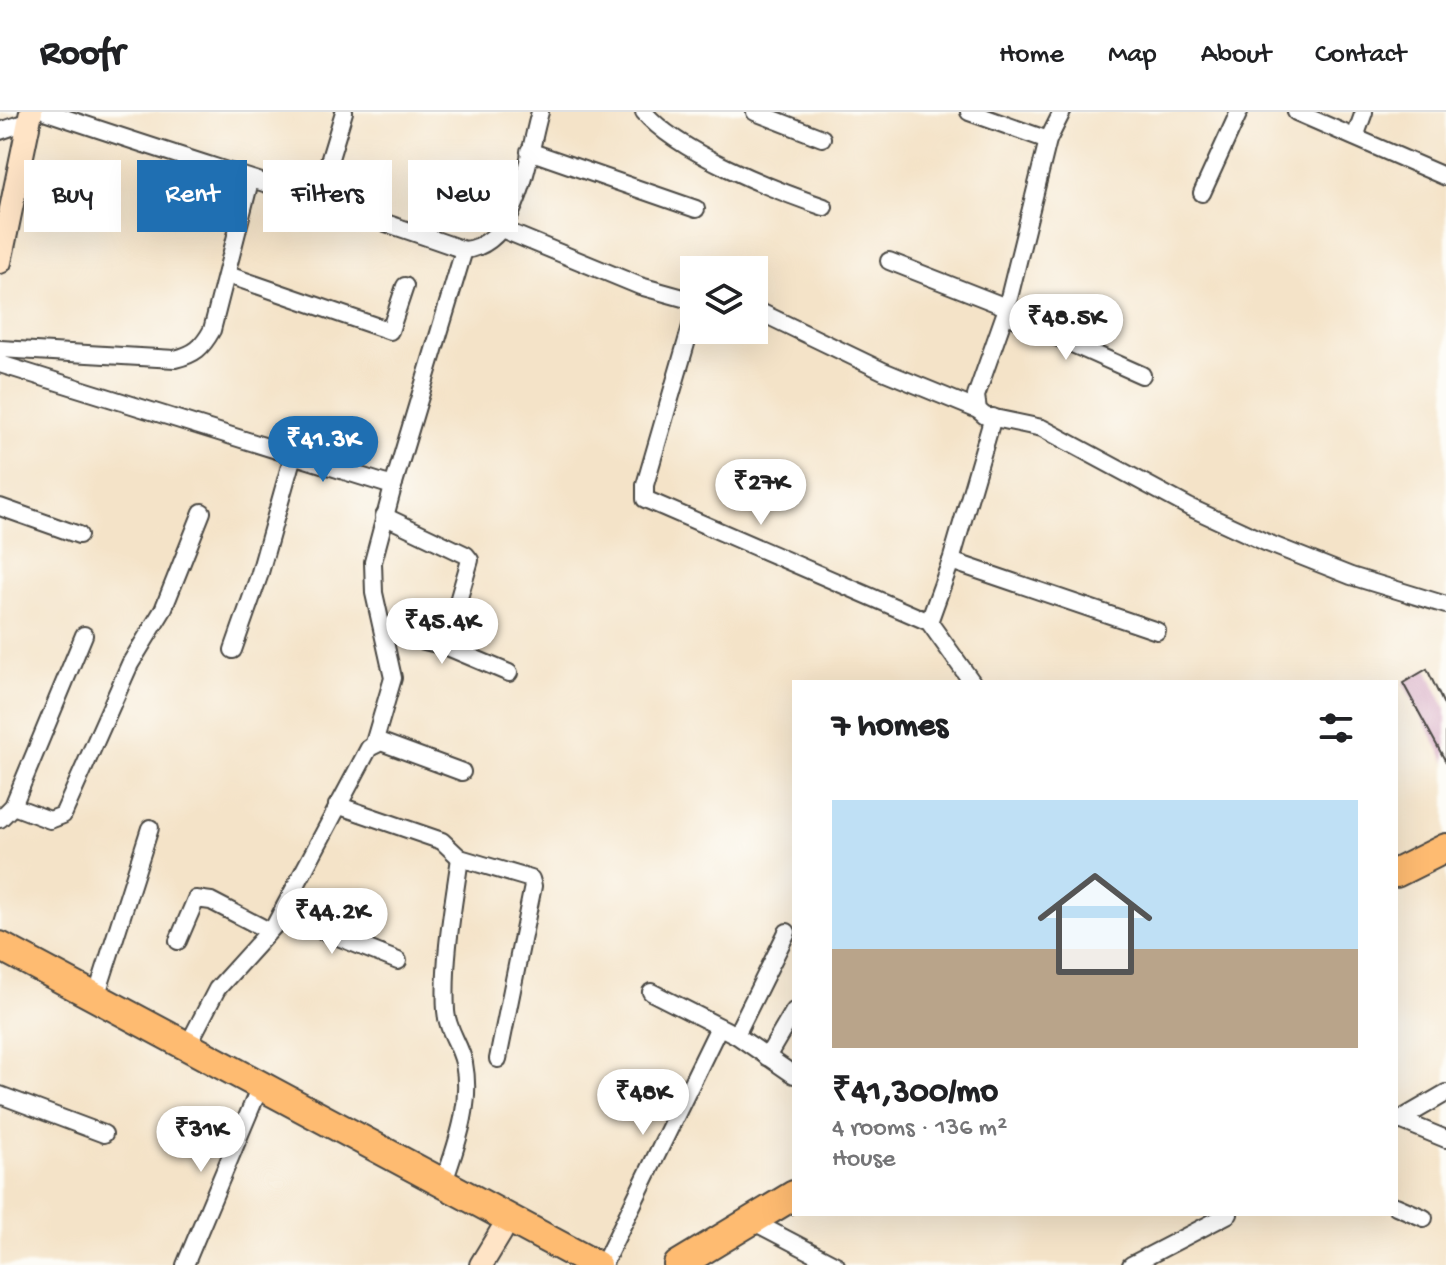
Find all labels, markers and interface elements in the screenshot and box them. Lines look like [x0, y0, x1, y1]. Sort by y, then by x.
text: Roofr [40, 33, 124, 77]
text: Home [999, 39, 1064, 72]
text: Map [1108, 39, 1157, 72]
text: About [1201, 39, 1271, 72]
text: Contact [1315, 39, 1406, 72]
chip: Buy [24, 160, 121, 232]
chip: Rent [137, 160, 247, 232]
chip: Filters [263, 160, 392, 232]
chip: New [408, 160, 518, 232]
map controls [680, 256, 768, 344]
button: layers [680, 256, 768, 344]
pin: ₹48.5K [1001, 294, 1131, 362]
text: ₹48.5K [1027, 304, 1105, 335]
pin: ₹41.3K [258, 416, 388, 484]
text: ₹41.3K [286, 426, 360, 457]
pin: ₹27K [714, 459, 808, 527]
text: ₹27K [733, 469, 789, 500]
pin: ₹45.4K [377, 598, 507, 666]
text: ₹45.4K [404, 608, 480, 639]
icon: filters [1314, 706, 1358, 750]
text: 7 homes [832, 708, 948, 748]
icon: home [1023, 852, 1167, 996]
pin: ₹44.2K [267, 888, 397, 956]
text: ₹44.2K [295, 898, 369, 929]
pin: ₹48K [596, 1069, 690, 1137]
text: ₹41,300/mo [832, 1074, 998, 1114]
text: ₹48K [615, 1079, 671, 1110]
pin: ₹31K [154, 1106, 248, 1174]
text: 4 rooms · 136 m² [832, 1114, 1007, 1145]
text: ₹31K [174, 1116, 228, 1147]
text: House [832, 1145, 896, 1176]

